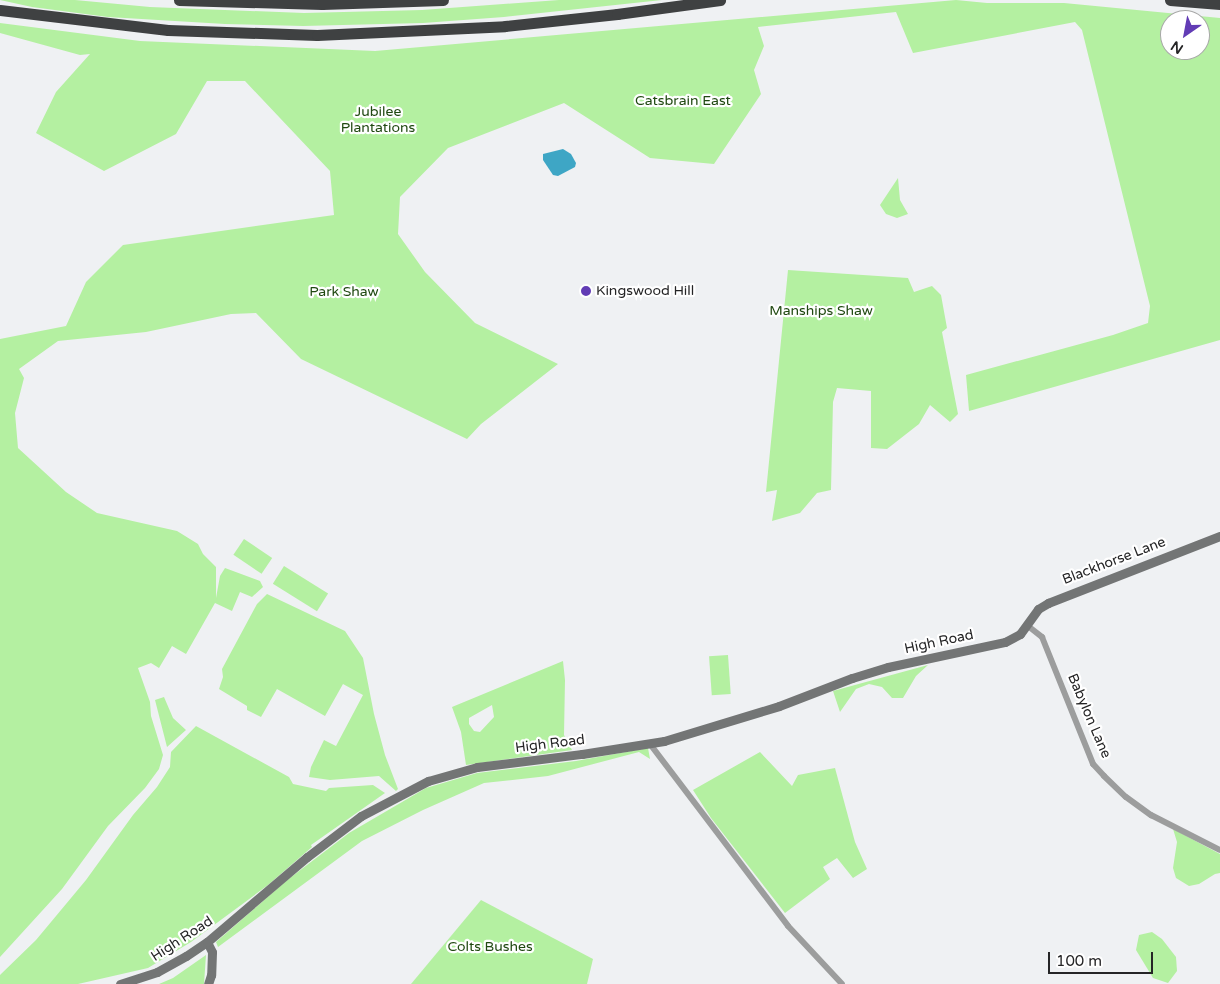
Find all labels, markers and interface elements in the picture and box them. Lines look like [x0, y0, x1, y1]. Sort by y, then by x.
north arrow [1160, 10, 1210, 60]
text: N [1168, 37, 1186, 57]
park label: Catsbrain East [635, 93, 731, 109]
park label: Jubilee Plantations [341, 104, 415, 136]
place label: Kingswood Hill [596, 283, 694, 299]
park label: Park Shaw [309, 284, 379, 300]
marker: Kingswood Hill [580, 285, 592, 297]
park label: Manships Shaw [769, 303, 873, 319]
street label: Blackhorse Lane [1060, 534, 1168, 588]
street label: High Road [903, 626, 975, 658]
street label: Babylon Lane [1064, 671, 1114, 761]
street label: High Road [514, 731, 586, 757]
street label: High Road [148, 913, 216, 965]
park label: Colts Bushes [447, 939, 533, 955]
scale bar [1050, 942, 1155, 974]
text: 100 m [1056, 952, 1102, 970]

